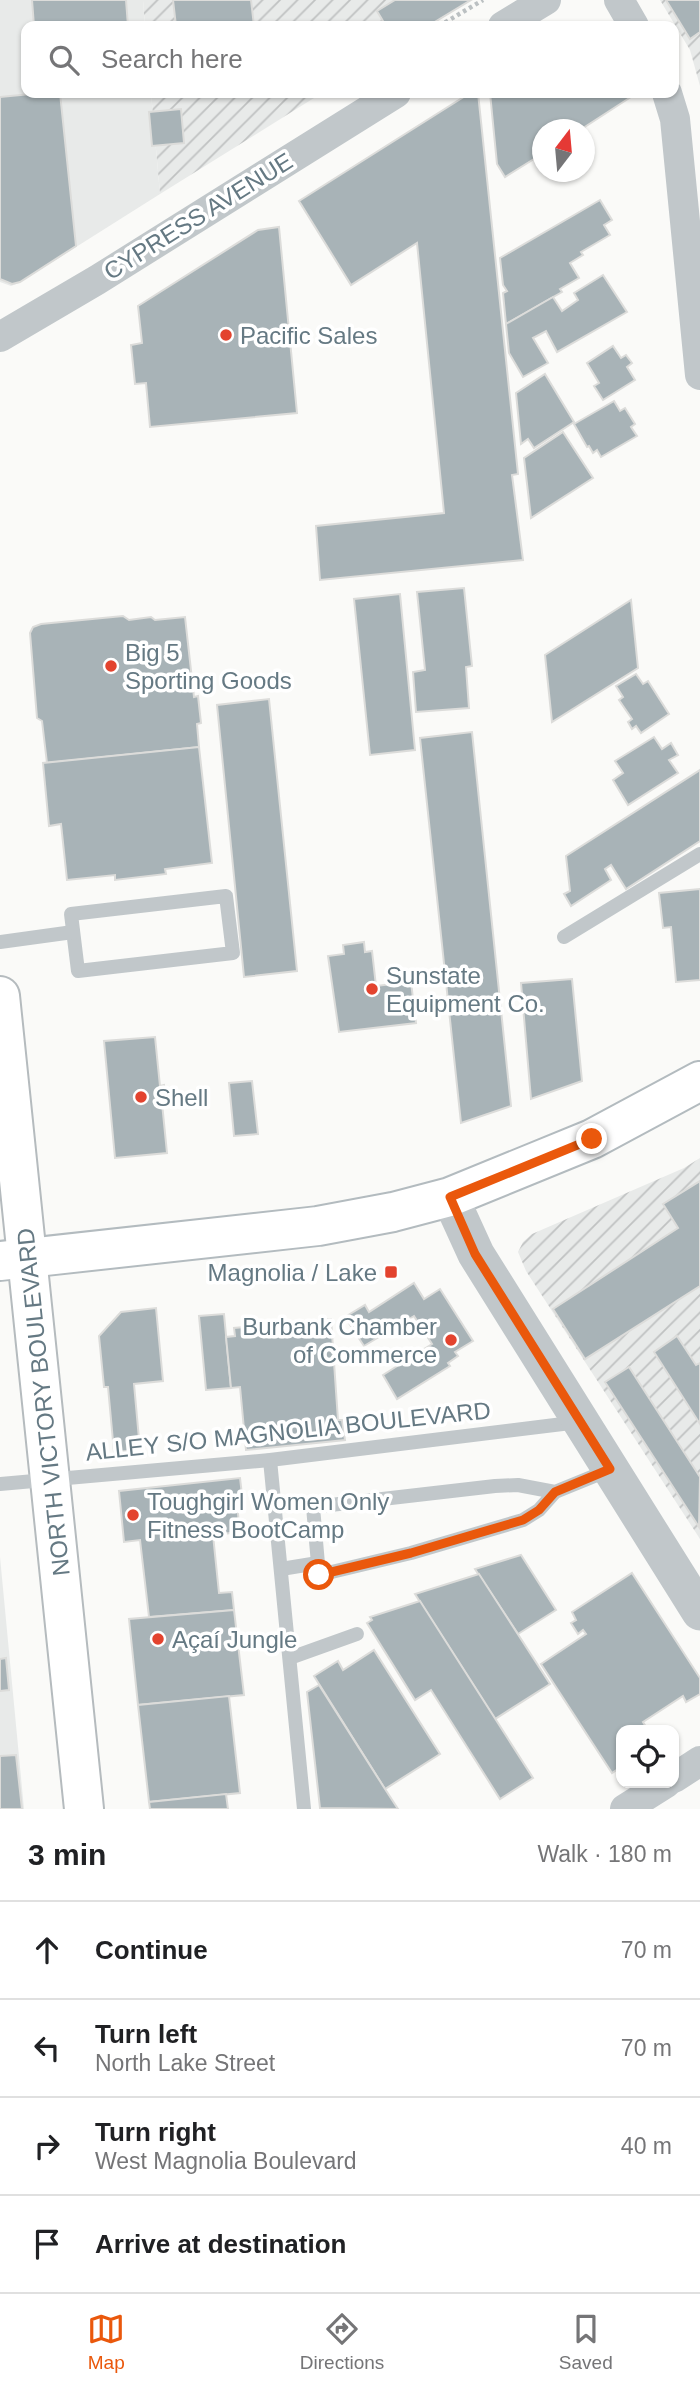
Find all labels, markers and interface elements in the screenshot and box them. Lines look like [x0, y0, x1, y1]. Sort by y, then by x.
search box [21, 21, 679, 98]
icon: search [45, 41, 83, 79]
text: Search here [101, 44, 243, 74]
north arrow [532, 119, 595, 182]
street label: CYPRESS AVENUE [99, 147, 297, 285]
place label: Pacific Sales [240, 322, 377, 349]
marker: Pacific Sales [218, 327, 234, 343]
place label: Big 5 Sporting Goods [125, 639, 292, 694]
marker: Big 5 Sporting Goods [103, 658, 119, 674]
place label: Sunstate Equipment Co. [386, 962, 545, 1017]
marker: Sunstate Equipment Co. [364, 981, 380, 997]
place label: Shell [155, 1084, 208, 1111]
marker: Shell [133, 1089, 149, 1105]
route end [576, 1123, 607, 1154]
street label: NORTH VICTORY BOULEVARD [11, 1227, 75, 1577]
place label: Magnolia / Lake [208, 1259, 377, 1286]
marker: Magnolia / Lake [383, 1264, 399, 1280]
place label: Burbank Chamber of Commerce [242, 1313, 437, 1368]
marker: Burbank Chamber of Commerce [443, 1332, 459, 1348]
street label: ALLEY S/O MAGNOLIA BOULEVARD [84, 1396, 492, 1466]
place label: Toughgirl Women Only Fitness BootCamp [147, 1488, 389, 1543]
marker: Toughgirl Women Only Fitness BootCamp [125, 1507, 141, 1523]
route start [303, 1559, 334, 1590]
place label: Açaí Jungle [172, 1626, 297, 1653]
marker: Açaí Jungle [150, 1631, 166, 1647]
map controls [616, 1725, 679, 1788]
button: locate [616, 1725, 679, 1788]
text: 3 min [28, 1838, 106, 1871]
text: Walk · 180 m [537, 1841, 672, 1867]
icon: ahead [28, 1931, 66, 1969]
text: Continue [95, 1935, 208, 1965]
text: 70 m [621, 1937, 672, 1963]
text: Turn left [95, 2019, 197, 2049]
icon: left [28, 2029, 66, 2067]
text: 70 m [621, 2035, 672, 2061]
text: North Lake Street [95, 2050, 275, 2076]
text: Turn right [95, 2117, 216, 2147]
icon: right [28, 2127, 66, 2165]
text: 40 m [621, 2133, 672, 2159]
text: West Magnolia Boulevard [95, 2148, 357, 2174]
icon: arrive [28, 2225, 66, 2263]
text: Arrive at destination [95, 2229, 346, 2259]
tab: Map [87, 2310, 125, 2374]
tab: Directions [300, 2310, 384, 2374]
tab: Saved [559, 2310, 613, 2374]

